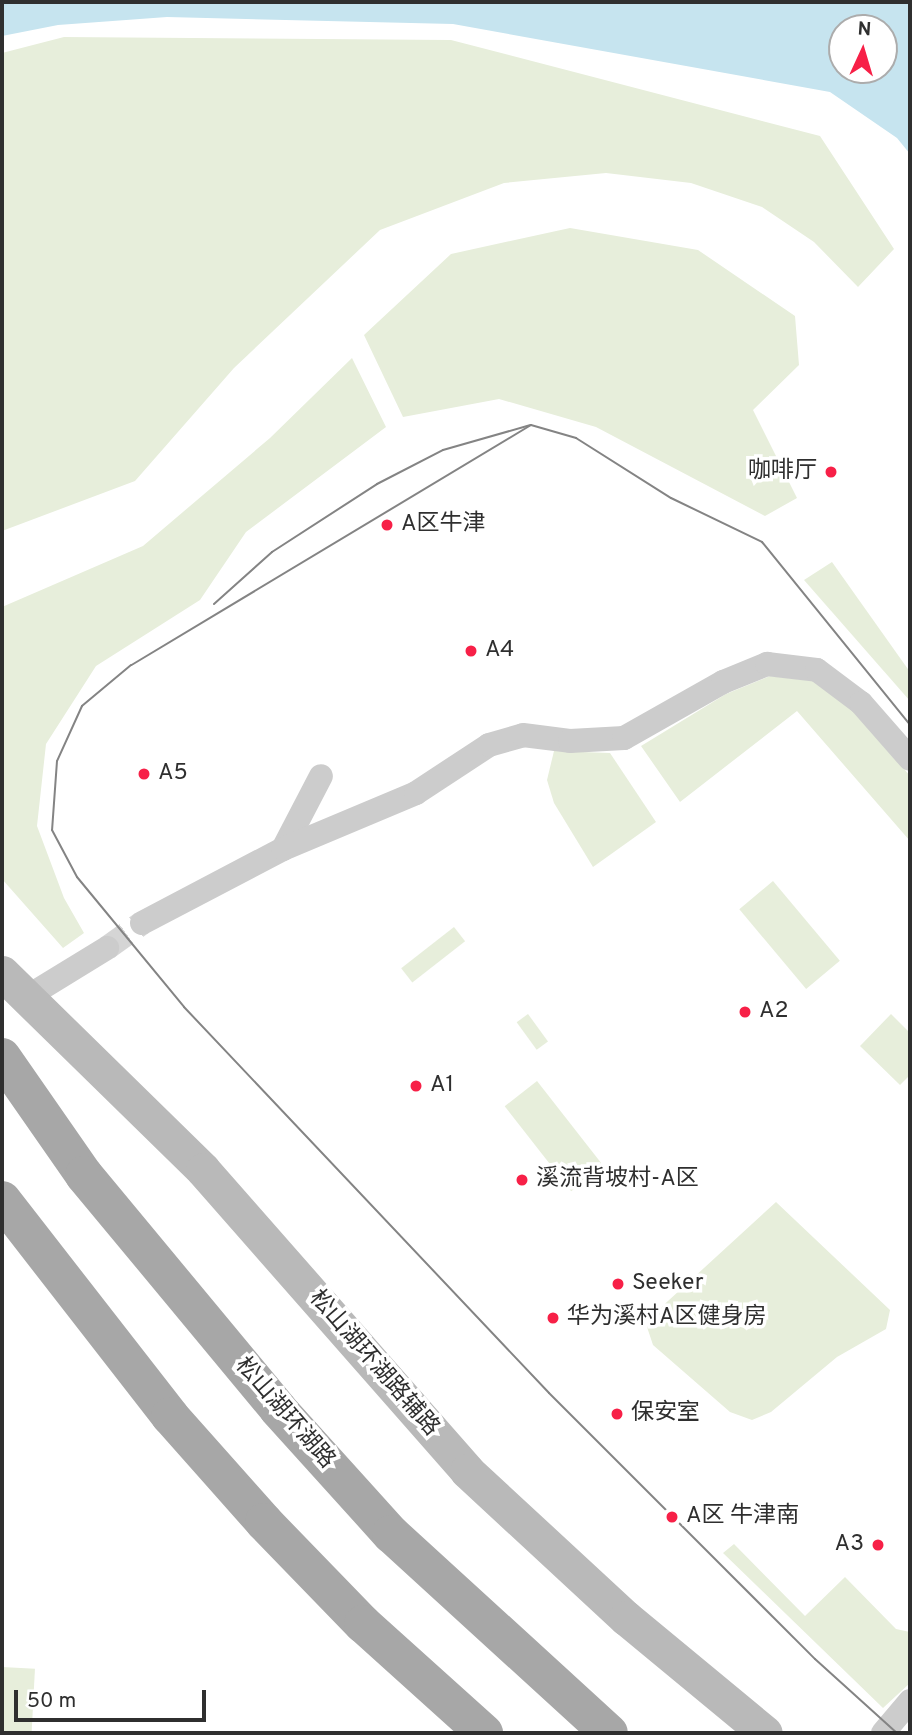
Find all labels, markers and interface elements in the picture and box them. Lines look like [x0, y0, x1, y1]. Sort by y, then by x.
north arrow [828, 14, 898, 84]
text: N [857, 18, 872, 42]
place label: 咖啡厅 [748, 458, 817, 486]
marker: 咖啡厅 [823, 464, 839, 480]
place label: A区牛津 [401, 511, 486, 539]
marker: A区牛津 [379, 517, 395, 533]
place label: A4 [485, 637, 514, 665]
marker: A4 [463, 643, 479, 659]
place label: A5 [158, 760, 188, 788]
marker: A5 [136, 766, 152, 782]
place label: A2 [759, 998, 789, 1026]
marker: A2 [737, 1004, 753, 1020]
place label: A1 [430, 1072, 454, 1100]
marker: A1 [408, 1078, 424, 1094]
place label: 溪流背坡村-A区 [536, 1166, 698, 1194]
marker: 溪流背坡村-A区 [514, 1172, 530, 1188]
place label: Seeker [632, 1270, 704, 1298]
marker: Seeker [610, 1276, 626, 1292]
street label: 松山湖环湖路辅路 [302, 1286, 444, 1442]
place label: 华为溪村A区健身房 [567, 1304, 767, 1332]
marker: 华为溪村A区健身房 [545, 1310, 561, 1326]
street label: 松山湖环湖路 [228, 1353, 340, 1475]
place label: 保安室 [631, 1400, 700, 1428]
marker: 保安室 [609, 1406, 625, 1422]
place label: A区 牛津南 [686, 1503, 799, 1531]
marker: A区 牛津南 [664, 1509, 680, 1525]
place label: A3 [835, 1531, 864, 1559]
marker: A3 [870, 1537, 886, 1553]
scale bar [18, 1676, 210, 1720]
text: 50 m [27, 1688, 76, 1715]

